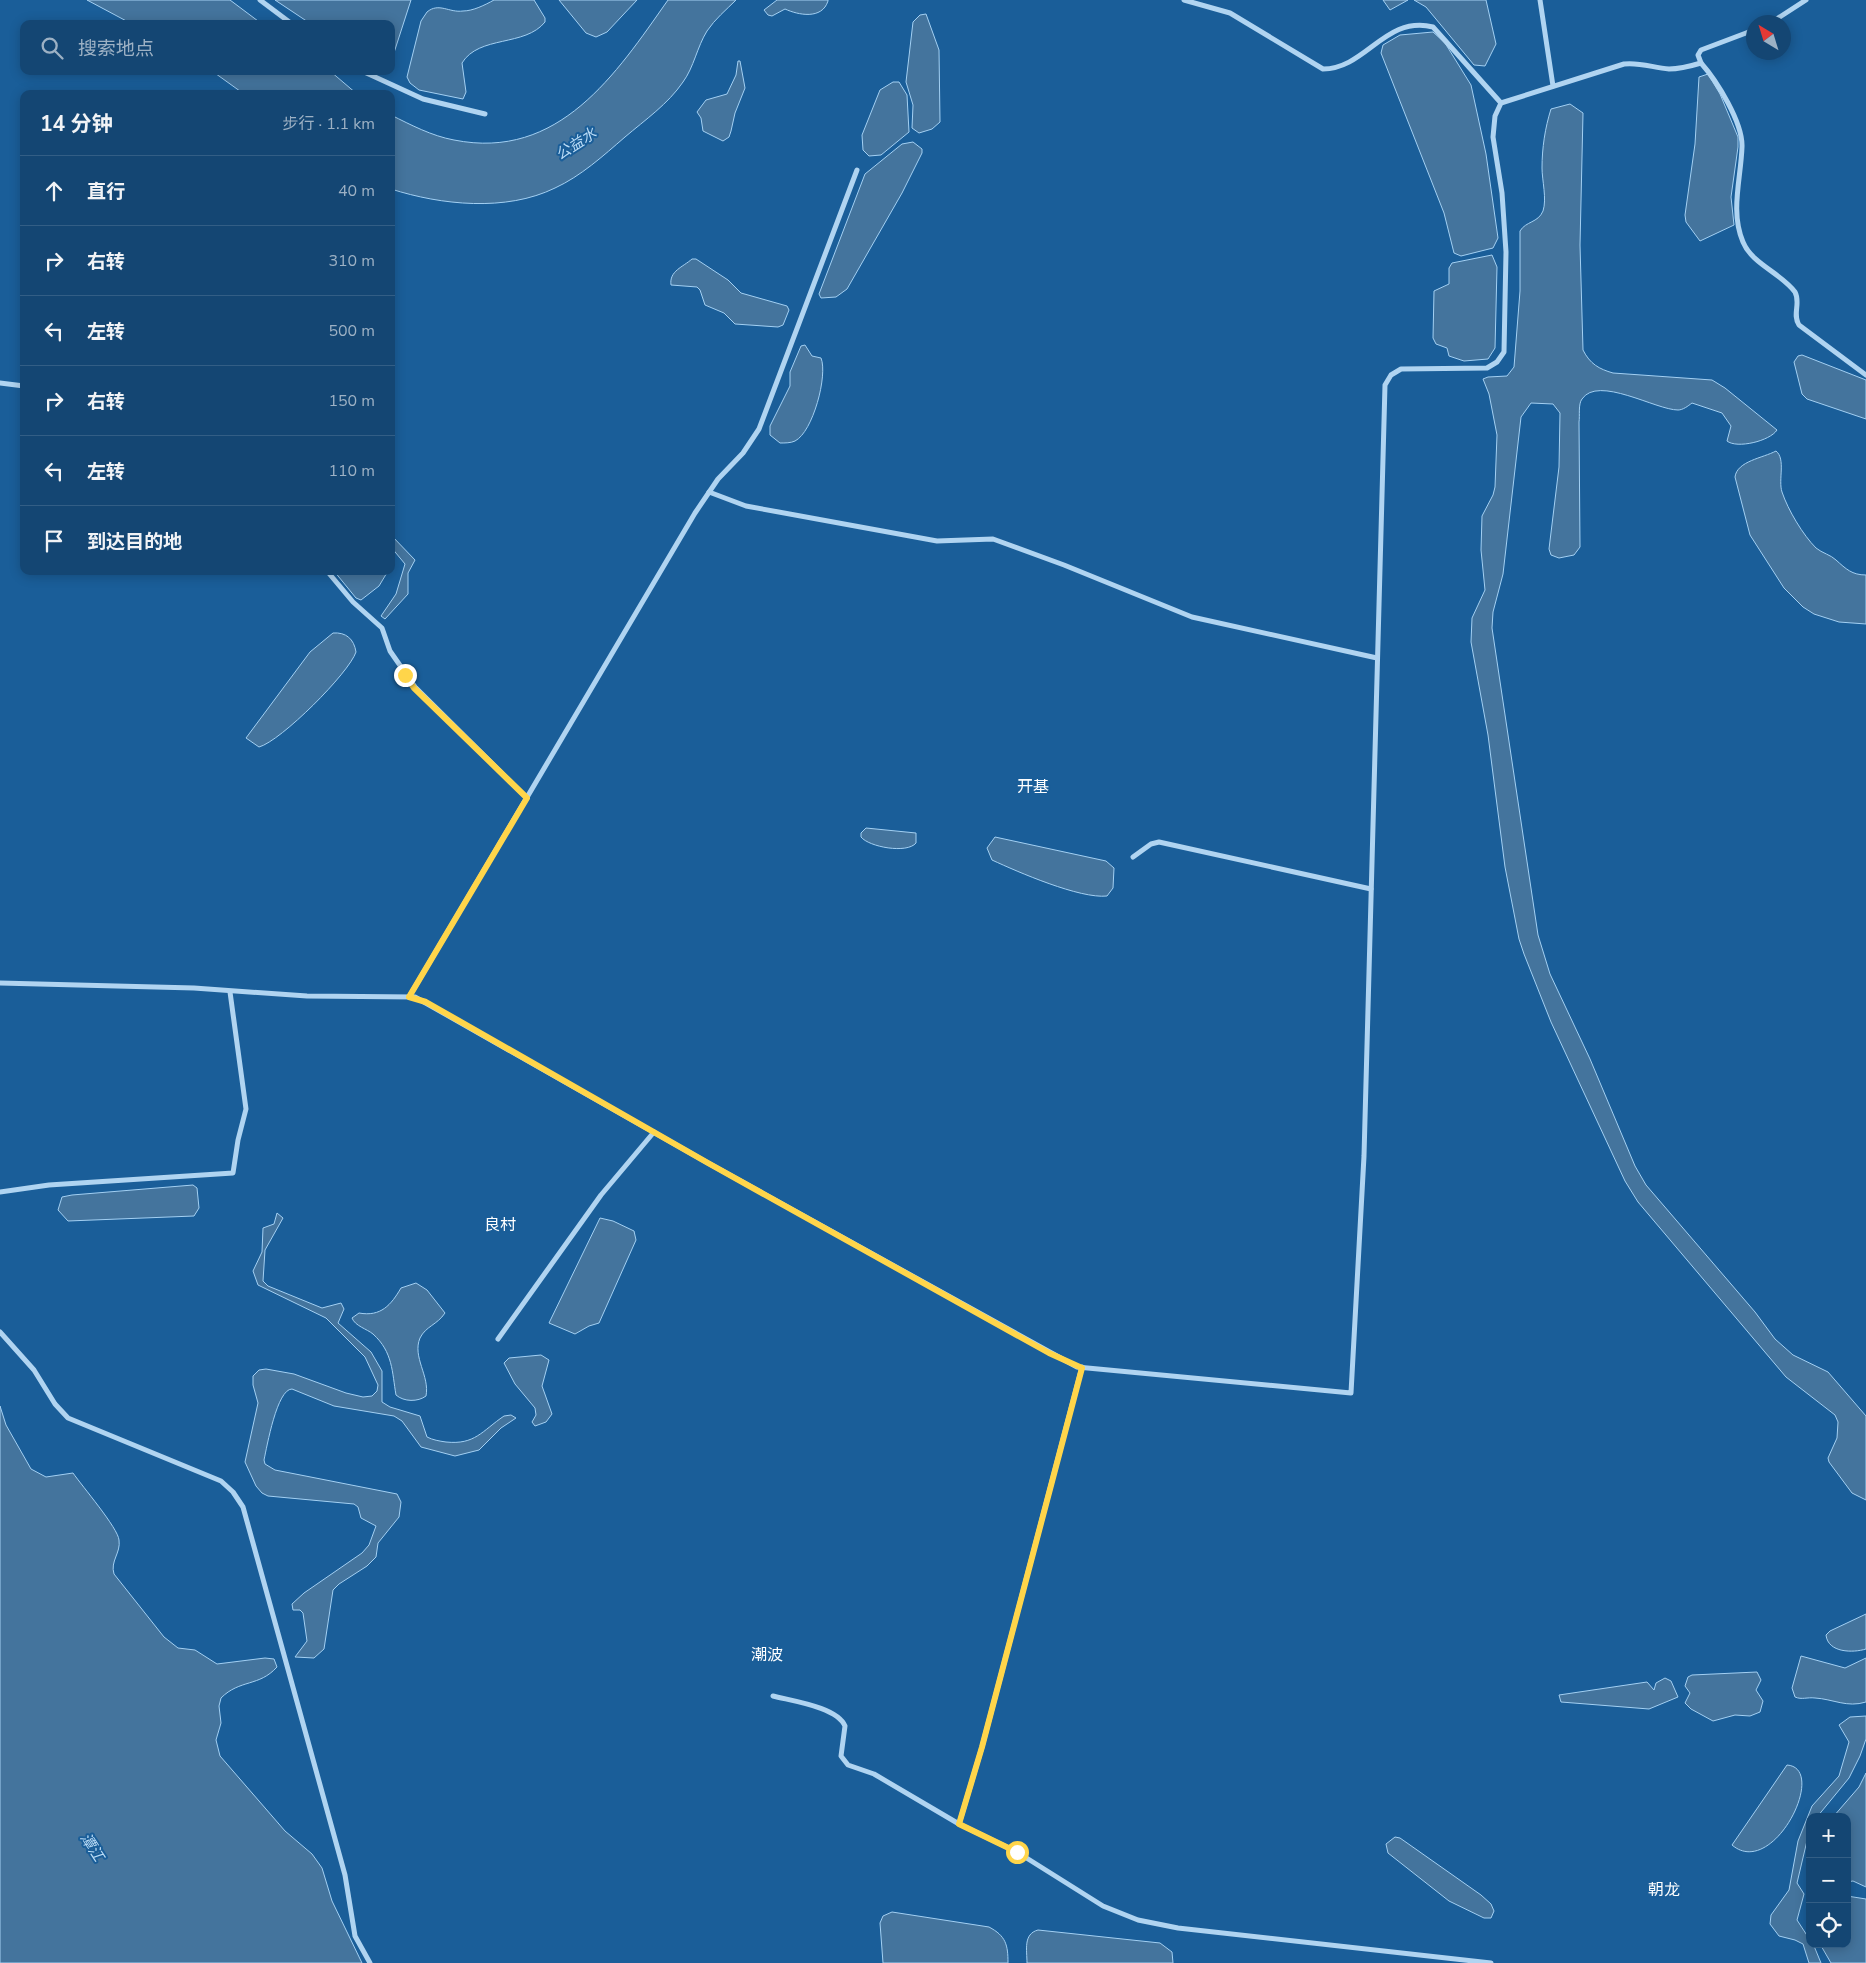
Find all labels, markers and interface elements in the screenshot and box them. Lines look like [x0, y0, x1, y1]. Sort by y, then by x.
north arrow [1746, 15, 1791, 60]
search box [20, 20, 395, 75]
icon: search [38, 34, 66, 62]
text: 搜索地点 [78, 36, 154, 62]
text: 14 分钟 [40, 110, 113, 138]
text: 步行 · 1.1 km [282, 113, 375, 135]
water label: 公益水 [552, 123, 601, 165]
icon: ahead [40, 177, 68, 205]
text: 直行 [87, 179, 125, 205]
text: 40 m [338, 180, 375, 202]
icon: right [40, 247, 68, 275]
text: 右转 [87, 249, 125, 275]
text: 310 m [328, 250, 375, 272]
icon: left [40, 317, 68, 345]
text: 左转 [87, 319, 125, 345]
text: 500 m [328, 320, 375, 342]
icon: right [40, 387, 68, 415]
text: 右转 [87, 389, 125, 415]
text: 150 m [328, 390, 375, 412]
icon: left [40, 457, 68, 485]
text: 左转 [87, 459, 125, 485]
text: 110 m [328, 460, 375, 482]
icon: arrive [40, 527, 68, 555]
text: 到达目的地 [87, 529, 182, 555]
route end [394, 664, 417, 687]
district label: 开基 [1017, 776, 1049, 798]
district label: 良村 [484, 1214, 516, 1236]
district label: 潮波 [751, 1644, 783, 1666]
map controls [1806, 1813, 1851, 1948]
button: + [1806, 1813, 1851, 1858]
water label: 潭江 [75, 1829, 110, 1867]
route start [1006, 1841, 1029, 1864]
button: − [1806, 1858, 1851, 1903]
district label: 朝龙 [1648, 1879, 1680, 1901]
button: locate [1806, 1903, 1851, 1948]

